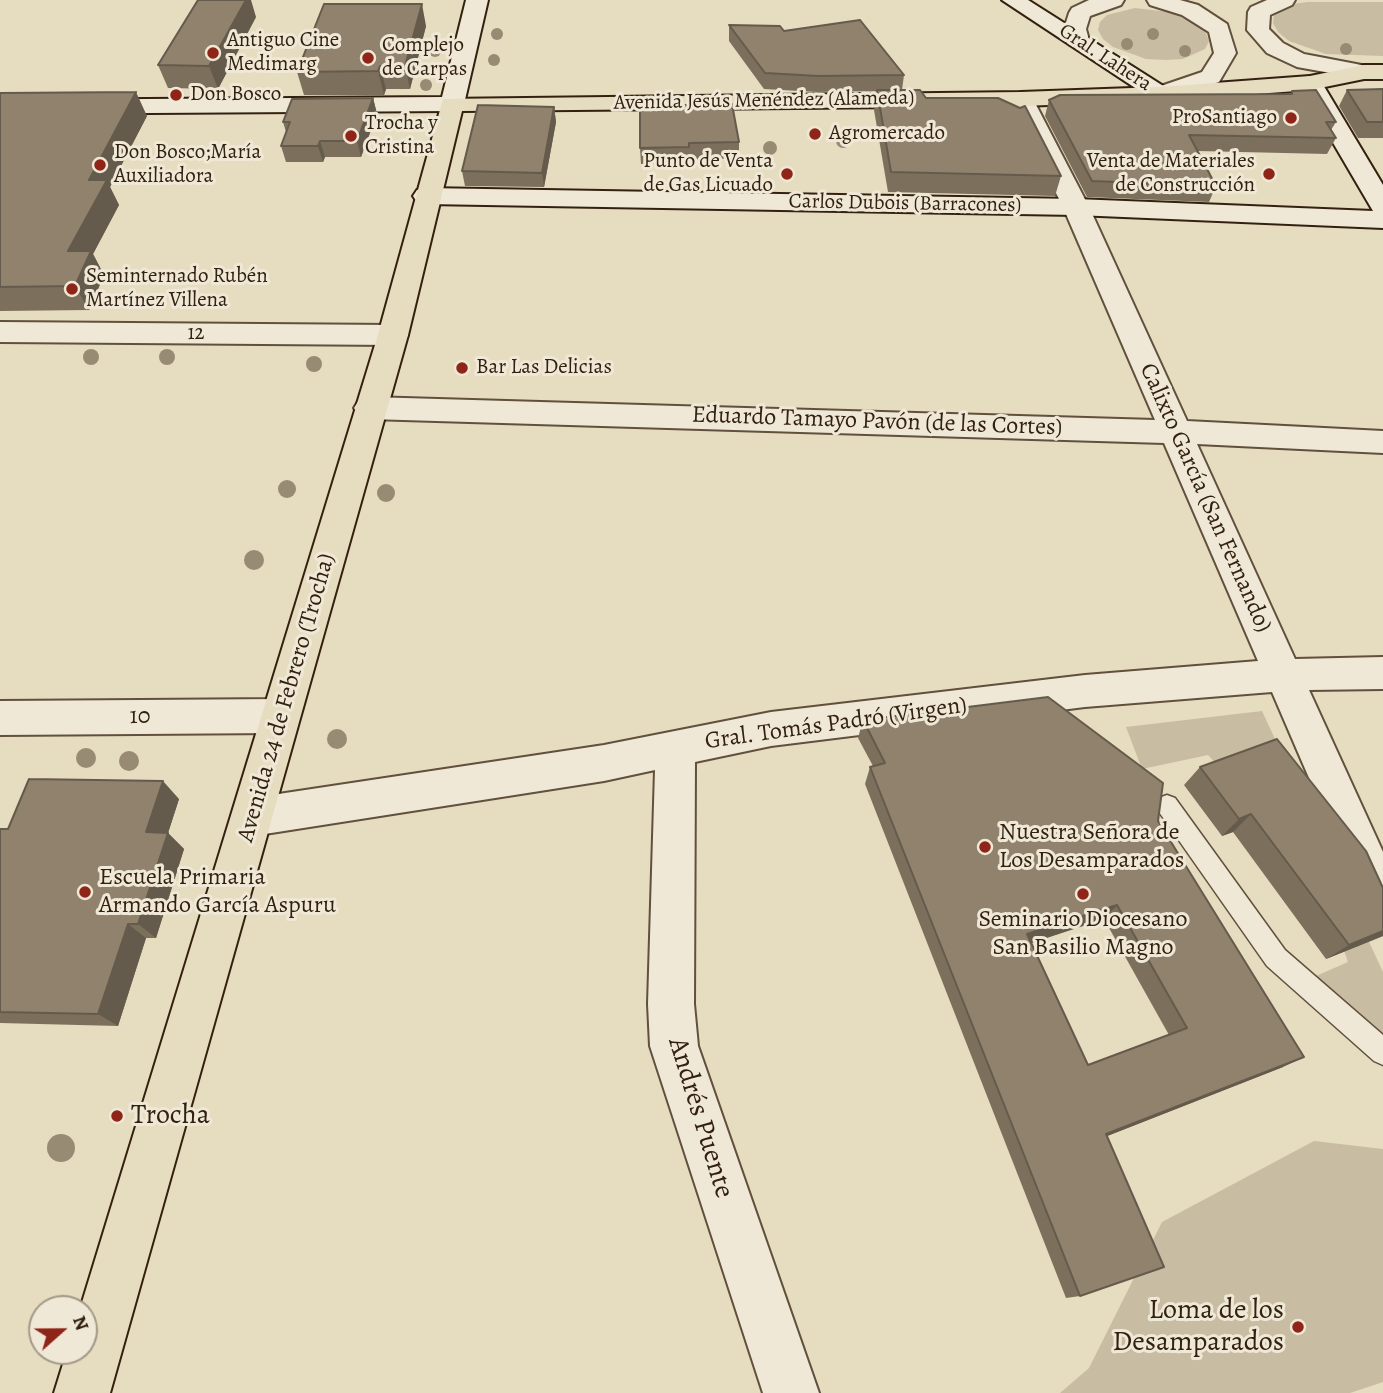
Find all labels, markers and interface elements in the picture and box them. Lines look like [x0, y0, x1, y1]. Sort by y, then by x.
street label: Gral. Lahera [1054, 19, 1156, 97]
place label: Antiguo Cine Medimarg [227, 28, 339, 78]
place label: Complejo de Carpas [382, 33, 467, 83]
marker: Antiguo Cine Medimarg [205, 45, 221, 61]
marker: Complejo de Carpas [360, 50, 376, 66]
place label: Don Bosco [190, 82, 281, 108]
street label: Avenida Jesús Menéndez (Alameda) [613, 86, 915, 116]
marker: Don Bosco [168, 87, 184, 103]
place label: ProSantiago [1172, 105, 1277, 131]
marker: ProSantiago [1283, 110, 1299, 126]
place label: Trocha y Cristina [365, 111, 438, 161]
place label: Agromercado [829, 121, 945, 147]
marker: Agromercado [807, 126, 823, 142]
marker: Trocha y Cristina [343, 128, 359, 144]
place label: Don Bosco;María Auxiliadora [114, 140, 261, 190]
place label: Punto de Venta de Gas Licuado [643, 149, 773, 199]
place label: Venta de Materiales de Construcción [1087, 149, 1255, 199]
marker: Don Bosco;María Auxiliadora [92, 157, 108, 173]
marker: Punto de Venta de Gas Licuado [779, 166, 795, 182]
marker: Venta de Materiales de Construcción [1261, 166, 1277, 182]
street label: Carlos Dubois (Barracones) [788, 189, 1022, 219]
place label: Seminternado Rubén Martínez Villena [86, 264, 268, 314]
marker: Seminternado Rubén Martínez Villena [64, 281, 80, 297]
street label: 12 [187, 321, 205, 347]
place label: Bar Las Delicias [476, 355, 612, 381]
street label: Calixto García (San Fernando) [1133, 359, 1277, 637]
marker: Bar Las Delicias [454, 360, 470, 376]
street label: Eduardo Tamayo Pavón (de las Cortes) [691, 401, 1063, 443]
street label: Avenida 24 de Febrero (Trocha) [232, 550, 342, 846]
street label: Gral. Tomás Padró (Virgen) [703, 691, 969, 757]
street label: 10 [130, 703, 150, 731]
place label: Nuestra Señora de Los Desamparados [999, 819, 1184, 875]
marker: Nuestra Señora de Los Desamparados [977, 839, 993, 855]
place label: Escuela Primaria Armando García Aspuru [99, 864, 336, 920]
marker: Escuela Primaria Armando García Aspuru [77, 884, 93, 900]
marker: Seminario Diocesano San Basilio Magno [1075, 886, 1091, 902]
place label: Seminario Diocesano San Basilio Magno [979, 906, 1187, 962]
street label: Andrés Puente [660, 1034, 740, 1202]
place label: Trocha [131, 1099, 210, 1133]
marker: Trocha [109, 1108, 125, 1124]
place label: Loma de los Desamparados [1113, 1294, 1284, 1360]
north arrow [28, 1295, 98, 1365]
text: N [66, 1312, 95, 1334]
marker: Loma de los Desamparados [1290, 1319, 1306, 1335]

